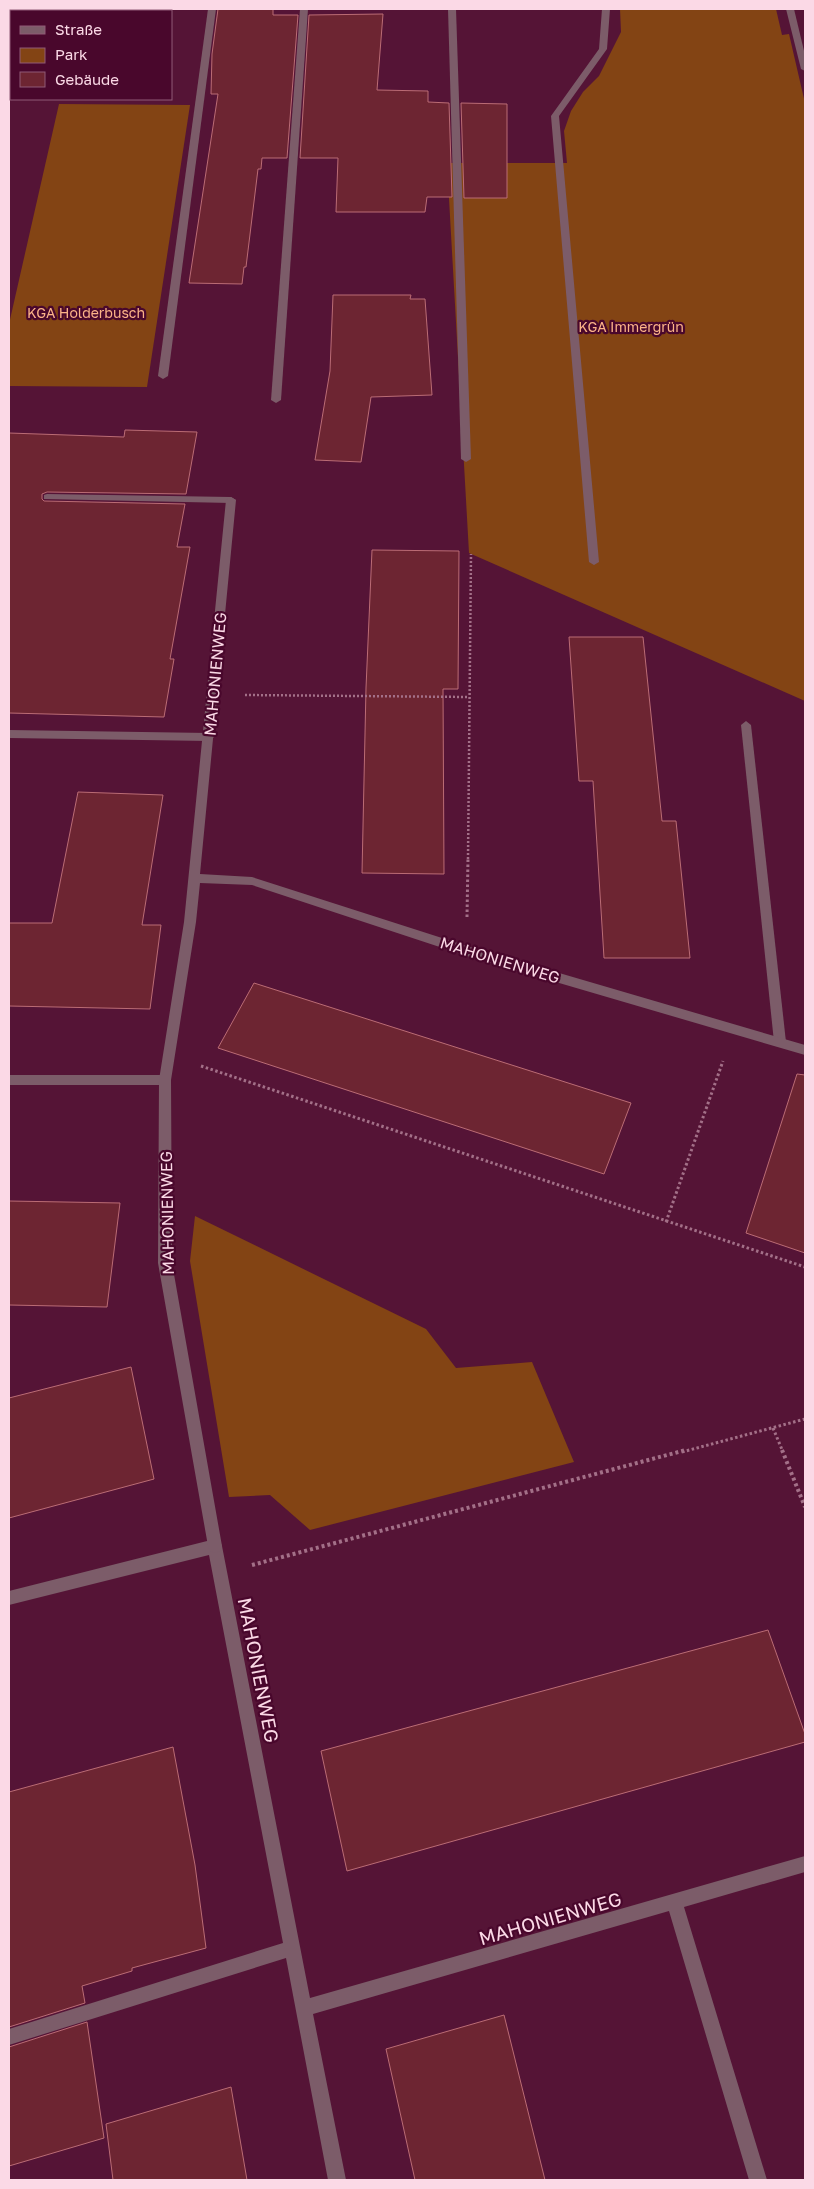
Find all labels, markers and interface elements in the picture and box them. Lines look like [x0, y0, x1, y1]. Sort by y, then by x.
legend [10, 10, 172, 100]
text: Straße [55, 20, 102, 38]
text: Park [55, 45, 88, 63]
text: Gebäude [55, 70, 119, 88]
park label: KGA Holderbusch [27, 304, 145, 321]
park label: KGA Immergrün [578, 318, 684, 335]
street label: MAHONIENWEG [200, 611, 230, 737]
street label: MAHONIENWEG [438, 932, 562, 988]
street label: MAHONIENWEG [156, 1151, 178, 1275]
street label: MAHONIENWEG [234, 1596, 284, 1744]
street label: MAHONIENWEG [476, 1887, 624, 1949]

